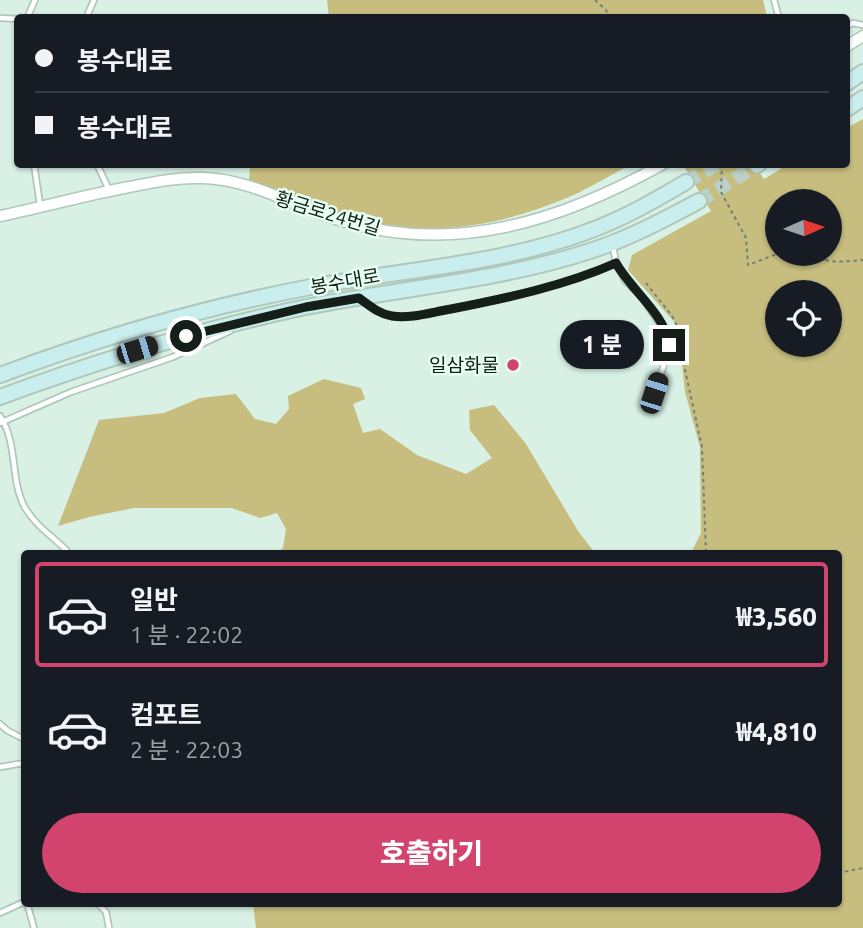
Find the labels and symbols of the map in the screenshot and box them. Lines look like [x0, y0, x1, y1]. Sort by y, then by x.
street label: 황금로24번길 [273, 187, 383, 239]
north arrow [765, 189, 842, 266]
street label: 봉수대로 [309, 264, 381, 298]
route start [170, 320, 202, 352]
callout: 1 분 [560, 320, 644, 370]
route end [653, 329, 685, 361]
car [114, 334, 161, 366]
place label: 일삼화물 [429, 354, 499, 376]
marker: 일삼화물 [505, 357, 521, 373]
car [638, 370, 671, 416]

